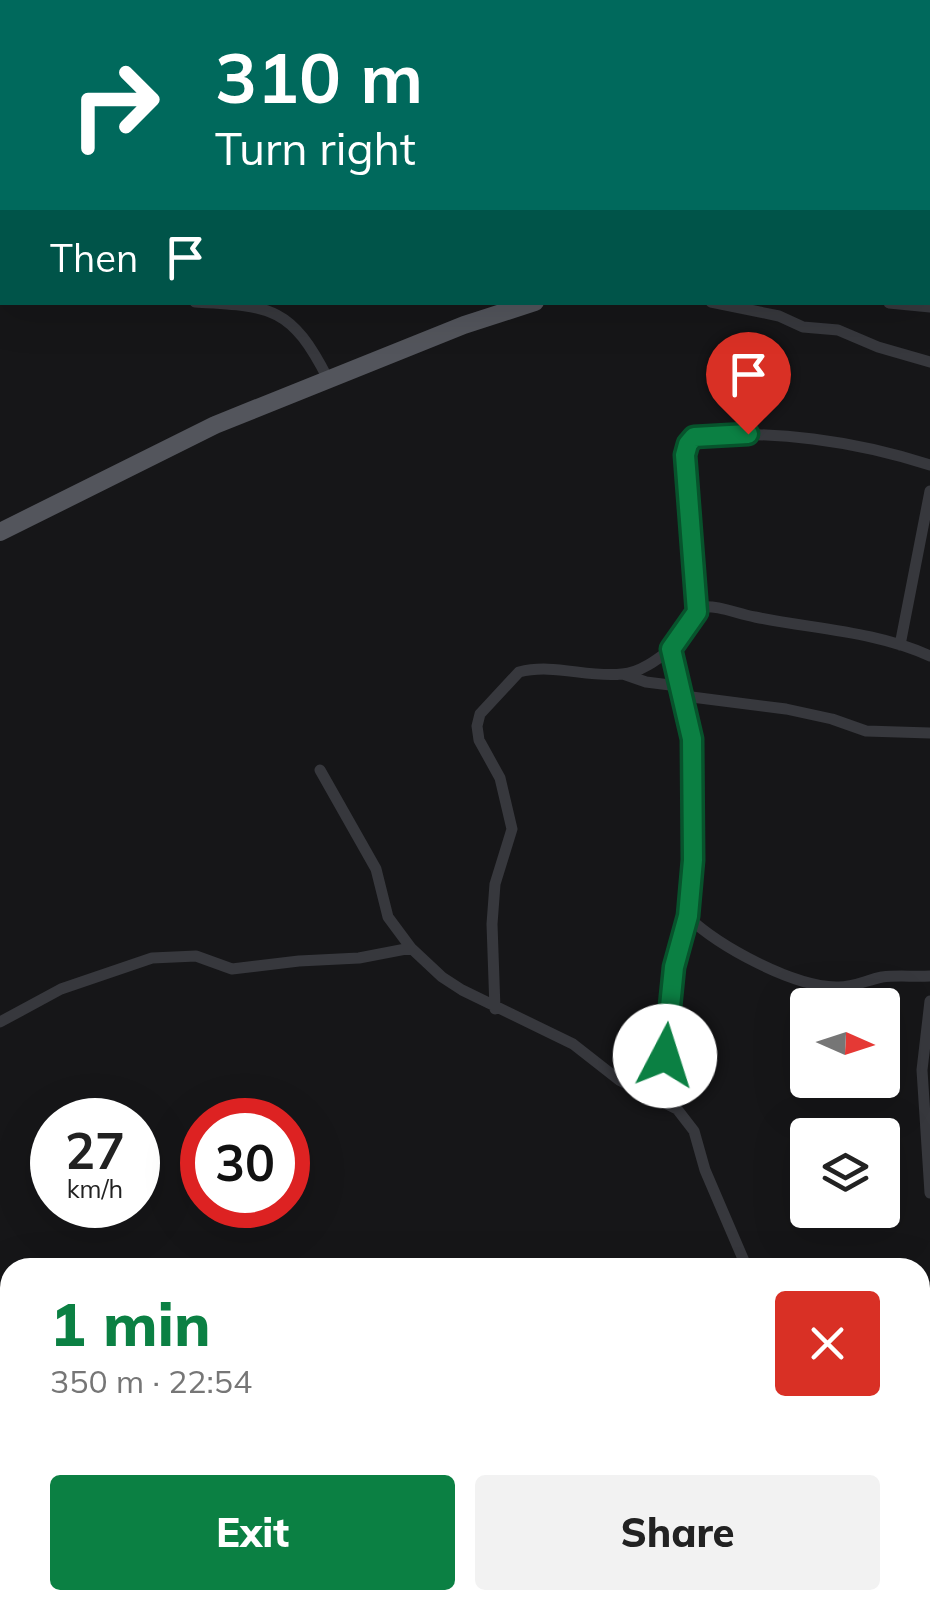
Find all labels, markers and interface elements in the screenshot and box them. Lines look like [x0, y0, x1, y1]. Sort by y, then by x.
text: 310 m [215, 33, 423, 121]
icon: right [50, 40, 180, 170]
text: Turn right [215, 120, 416, 176]
icon: arrive [158, 230, 213, 285]
text: Then [50, 234, 138, 282]
pin [706, 332, 791, 435]
icon: arrive [721, 347, 776, 402]
north arrow [790, 988, 900, 1098]
map controls [790, 988, 900, 1228]
position arrow [613, 1004, 717, 1108]
speed limit sign: 30 [180, 1098, 310, 1228]
button: layers [790, 1118, 900, 1228]
text: 27 [65, 1119, 125, 1182]
text: km/h [67, 1173, 123, 1204]
text: 1 min [50, 1286, 211, 1361]
button: close [775, 1291, 880, 1396]
text: 350 m · 22:54 [50, 1361, 252, 1401]
button: Exit [50, 1475, 455, 1590]
button: Share [475, 1475, 880, 1590]

